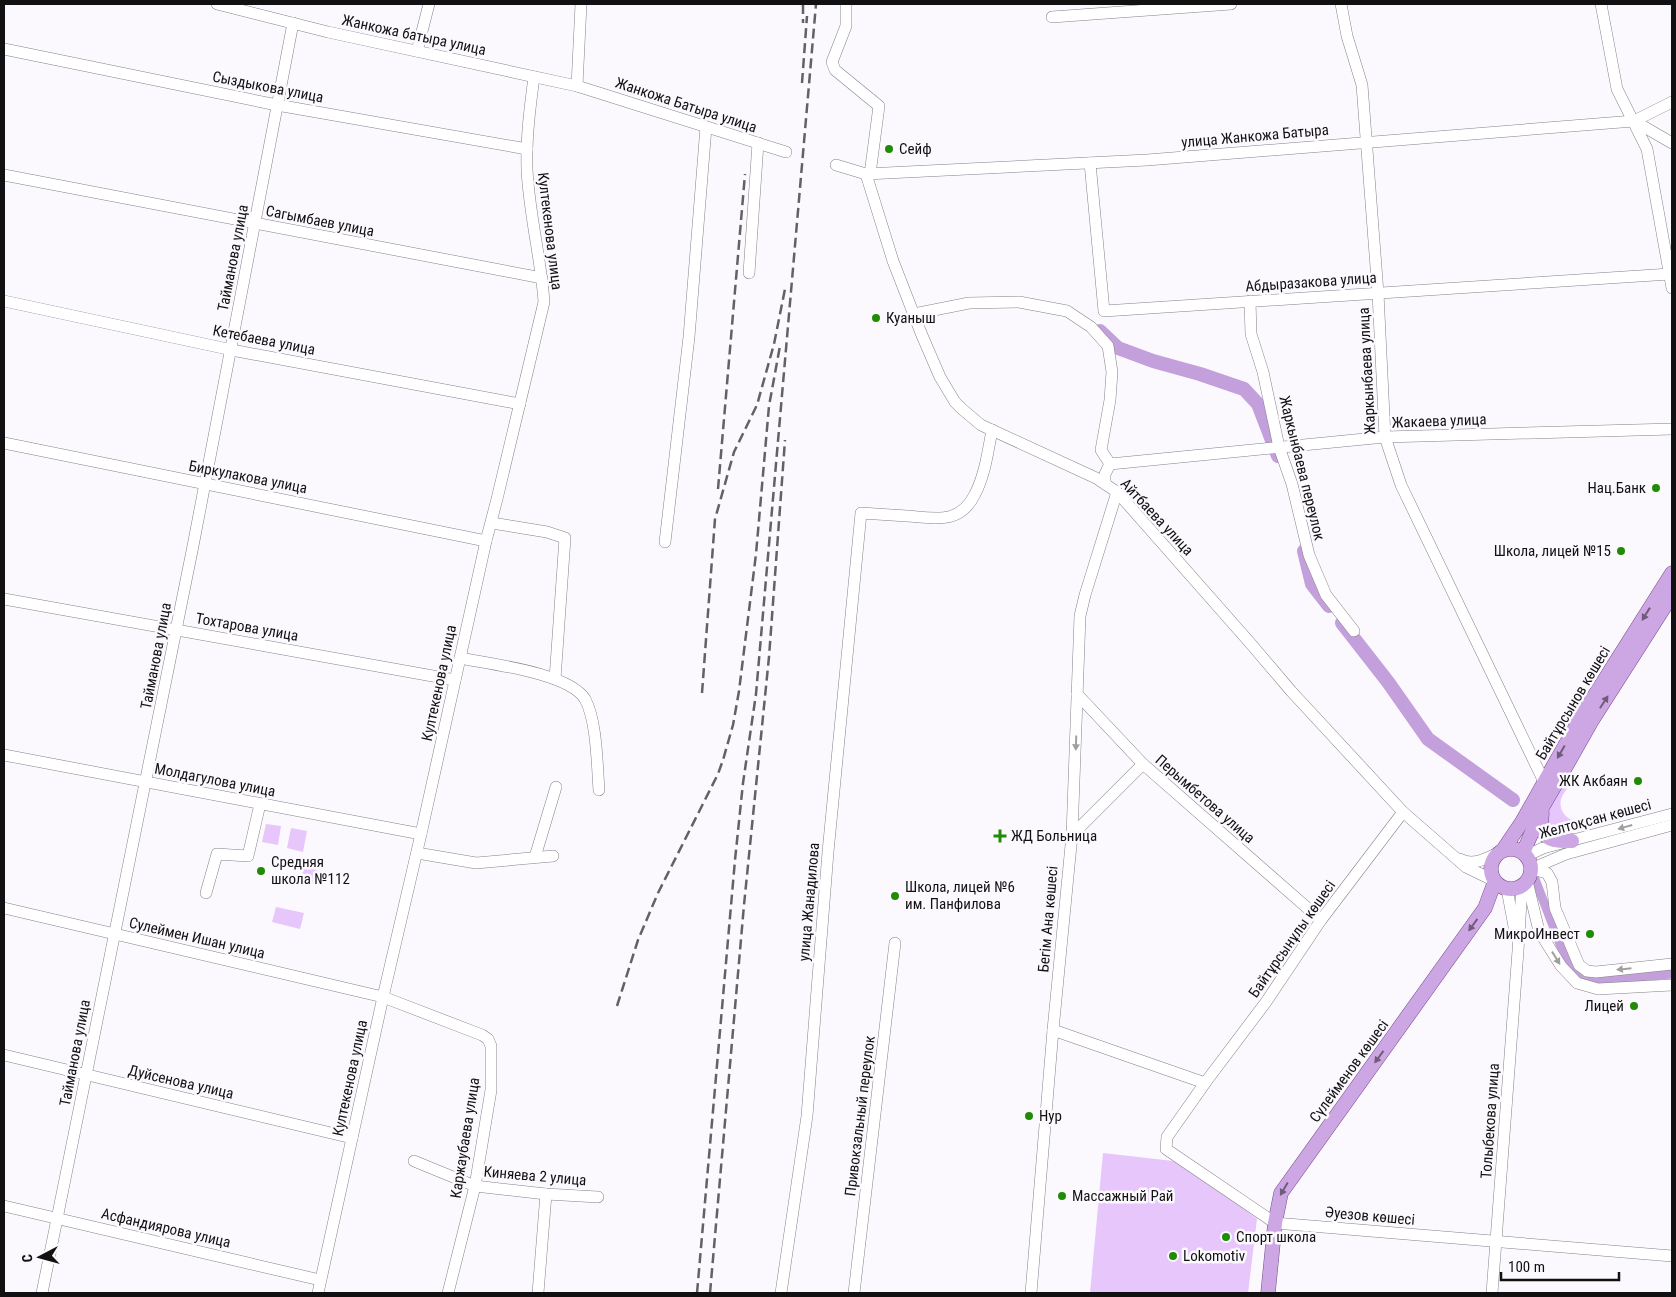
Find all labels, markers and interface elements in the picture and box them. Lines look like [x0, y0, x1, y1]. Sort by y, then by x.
street label: Жанкожа батыра улица [340, 11, 488, 59]
street label: Сыздыкова улица [211, 67, 325, 107]
street label: Жанкожа Батыра улица [613, 74, 759, 136]
street label: улица Жанкожа Батыра [1181, 121, 1329, 151]
place label: Сейф [899, 140, 932, 158]
marker: Сейф [883, 143, 895, 155]
street label: Култекенова улица [534, 171, 566, 291]
street label: Сагымбаев улица [264, 202, 376, 240]
street label: Тайманова улица [214, 203, 252, 313]
street label: Абдыразакова улица [1245, 268, 1377, 296]
street label: Жаркынбаева улица [1355, 307, 1379, 435]
place label: Куаныш [886, 309, 936, 327]
marker: Куаныш [870, 312, 882, 324]
street label: Кетебаева улица [211, 321, 317, 359]
street label: Жаркынбаева переулок [1275, 394, 1329, 542]
street label: Жакаева улица [1391, 410, 1487, 432]
street label: Биркулакова улица [187, 457, 309, 497]
street label: Айтбаева улица [1117, 475, 1197, 559]
place label: Нац.Банк [1587, 479, 1646, 497]
marker: Нац.Банк [1650, 482, 1662, 494]
place label: Школа, лицей №15 [1494, 542, 1611, 560]
marker: Школа, лицей №15 [1615, 545, 1627, 557]
street label: Тайманова улица [137, 601, 175, 711]
one-way arrow [1641, 607, 1651, 621]
street label: Тохтарова улица [194, 609, 300, 645]
street label: Култекенова улица [418, 623, 460, 743]
street label: Байтұрсынов көшесі [1532, 643, 1614, 763]
one-way arrow [1599, 696, 1608, 709]
one-way arrow [1071, 735, 1079, 751]
one-way arrow [1557, 745, 1565, 760]
street label: Перымбетова улица [1152, 751, 1258, 847]
street label: Молдагулова улица [153, 759, 277, 801]
place label: ЖК Акбаян [1559, 772, 1628, 790]
marker: ЖК Акбаян [1632, 775, 1644, 787]
street label: Желтоқсан көшесі [1537, 795, 1653, 843]
one-way arrow [1618, 823, 1633, 831]
place label: ЖД Больница [1011, 827, 1097, 845]
marker: ЖД Больница [993, 829, 1007, 843]
street label: улица Жанадилова [795, 842, 823, 962]
place label: Средняя школа №112 [271, 853, 350, 888]
marker: Средняя школа №112 [255, 865, 267, 877]
street label: Бегім Ана көшесі [1034, 865, 1062, 973]
street label: Байтұрсынұлы көшесі [1245, 877, 1339, 1001]
place label: Школа, лицей №6 им. Панфилова [905, 878, 1015, 913]
marker: Школа, лицей №6 им. Панфилова [889, 890, 901, 902]
street label: Сулеймен Ишан улица [127, 914, 267, 962]
one-way arrow [1468, 918, 1479, 931]
place label: МикроИнвест [1494, 925, 1580, 943]
marker: МикроИнвест [1584, 928, 1596, 940]
one-way arrow [1551, 952, 1560, 965]
one-way arrow [1615, 965, 1631, 973]
place label: Лицей [1585, 997, 1624, 1015]
street label: Тайманова улица [56, 998, 94, 1108]
marker: Лицей [1628, 1000, 1640, 1012]
street label: Сүлейменов көшесі [1306, 1016, 1392, 1126]
street label: Култекенова улица [329, 1018, 371, 1138]
street label: Привокзальный переулок [841, 1035, 879, 1197]
one-way arrow [1374, 1050, 1384, 1063]
street label: Дуйсенова улица [127, 1061, 235, 1103]
street label: Толыбекова улица [1477, 1063, 1503, 1179]
street label: Каржаубаева улица [447, 1076, 483, 1200]
place label: Нур [1039, 1107, 1062, 1125]
marker: Нур [1023, 1110, 1035, 1122]
street label: Киняева 2 улица [483, 1163, 587, 1189]
one-way arrow [1280, 1182, 1289, 1195]
place label: Массажный Рай [1072, 1187, 1173, 1205]
marker: Массажный Рай [1056, 1190, 1068, 1202]
street label: Әуезов көшесі [1324, 1203, 1416, 1229]
street label: Асфандиярова улица [100, 1204, 232, 1252]
place label: Спорт школа [1236, 1228, 1316, 1246]
marker: Спорт школа [1220, 1231, 1232, 1243]
north arrow [15, 1232, 65, 1282]
place label: Lokomotiv [1183, 1247, 1246, 1265]
marker: Lokomotiv [1167, 1250, 1179, 1262]
scale bar [1501, 1250, 1618, 1282]
text: С [19, 1254, 35, 1263]
text: 100 m [1508, 1258, 1545, 1276]

